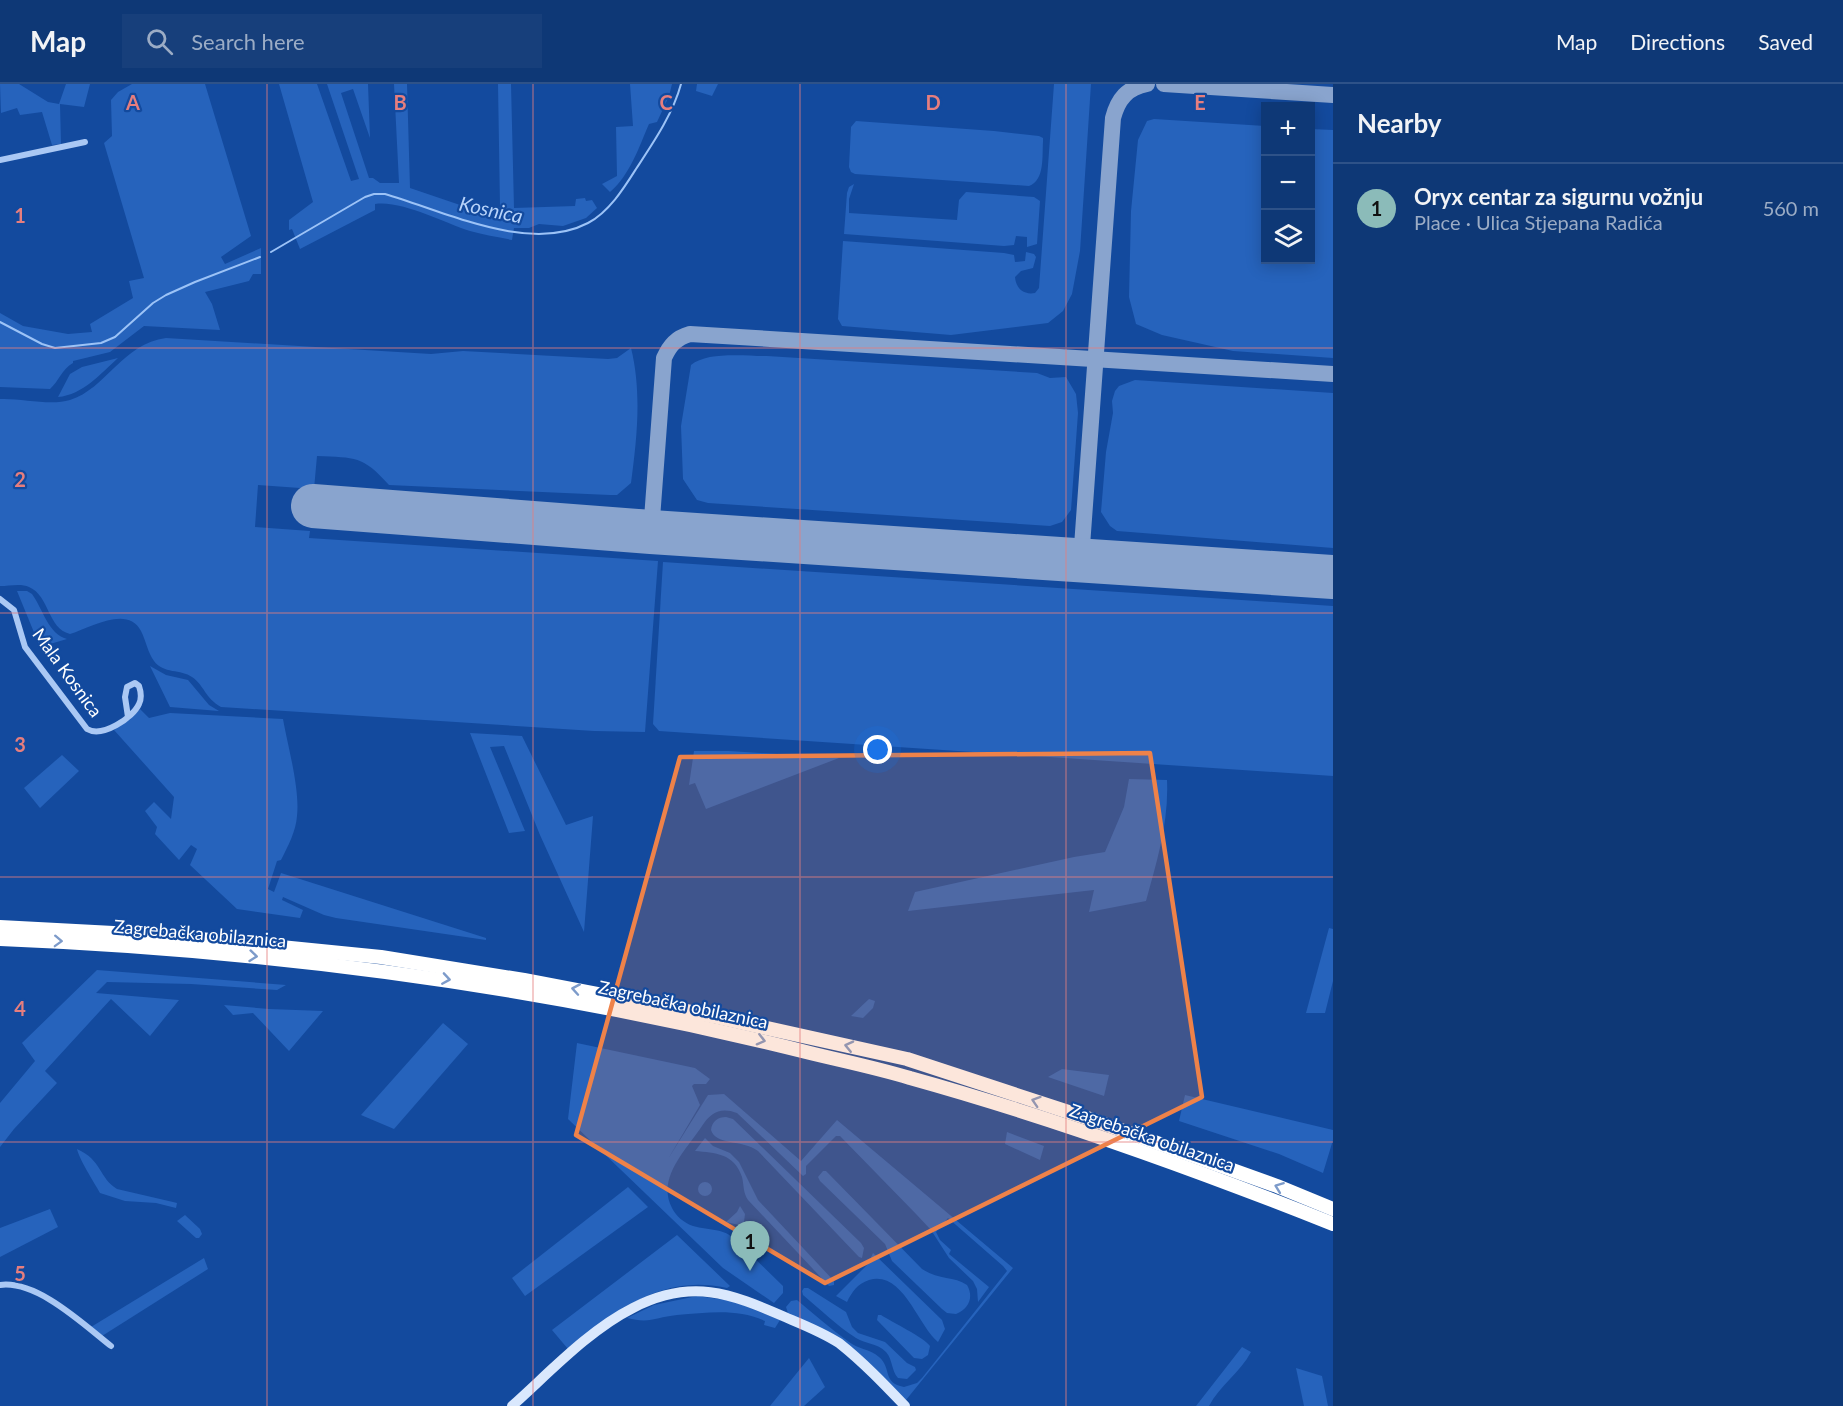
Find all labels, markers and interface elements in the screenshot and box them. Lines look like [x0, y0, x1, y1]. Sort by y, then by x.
search box [122, 14, 542, 68]
text: Map [30, 24, 86, 58]
icon: search [143, 25, 176, 58]
text: Search here [191, 28, 305, 55]
text: Map [1556, 29, 1597, 54]
text: Directions [1630, 29, 1725, 54]
text: Saved [1758, 29, 1813, 54]
text: A [125, 90, 140, 114]
text: B [393, 90, 407, 114]
text: C [659, 90, 673, 114]
text: D [925, 90, 941, 114]
text: E [1194, 90, 1206, 114]
map controls [1261, 102, 1315, 264]
button: + [1261, 102, 1315, 156]
text: Nearby [1357, 107, 1442, 139]
button: − [1261, 156, 1315, 210]
text: Oryx centar za sigurnu vožnju [1414, 183, 1703, 210]
water label: Kosnica [457, 191, 525, 227]
text: 1 [1371, 196, 1382, 220]
text: 560 m [1763, 196, 1819, 220]
text: 1 [14, 203, 26, 227]
button: layers [1261, 210, 1315, 264]
text: Place · Ulica Stjepana Radića [1414, 210, 1663, 234]
text: 2 [14, 467, 26, 491]
street label: Mala Kosnica [28, 624, 107, 721]
text: 3 [14, 732, 26, 756]
your location [863, 735, 892, 764]
street label: Zagrebačka obilaznica [113, 915, 287, 951]
one-way arrow [54, 935, 63, 948]
one-way arrow [248, 949, 257, 962]
one-way arrow [442, 973, 451, 985]
street label: Zagrebačka obilaznica [596, 975, 770, 1033]
one-way arrow [571, 984, 580, 996]
text: 4 [14, 996, 26, 1020]
one-way arrow [756, 1033, 766, 1046]
one-way arrow [844, 1041, 854, 1054]
one-way arrow [1031, 1096, 1042, 1108]
street label: Zagrebačka obilaznica [1067, 1099, 1238, 1176]
one-way arrow [1274, 1182, 1285, 1194]
pin: 1 [730, 1222, 770, 1271]
text: 5 [14, 1261, 26, 1285]

